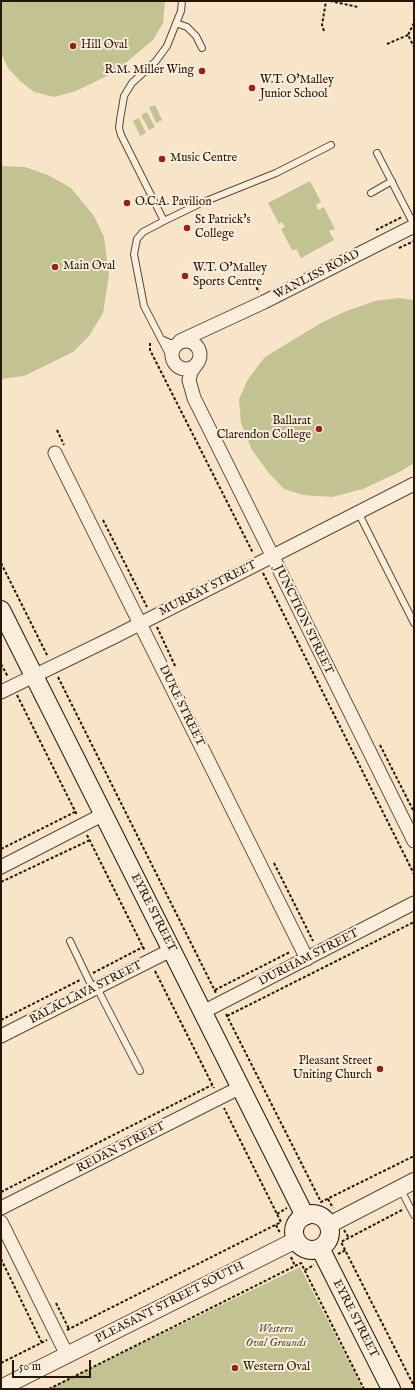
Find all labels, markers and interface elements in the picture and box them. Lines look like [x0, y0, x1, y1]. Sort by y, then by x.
place label: Hill Oval [81, 39, 127, 53]
marker: Hill Oval [68, 41, 78, 51]
place label: R.M. Miller Wing [105, 64, 194, 78]
marker: R.M. Miller Wing [197, 66, 207, 76]
place label: W.T. O'Malley Junior School [260, 74, 334, 102]
marker: W.T. O'Malley Junior School [247, 83, 257, 93]
place label: Music Centre [170, 152, 237, 166]
marker: Music Centre [157, 154, 167, 164]
place label: O.C.A. Pavilion [135, 196, 212, 210]
marker: O.C.A. Pavilion [122, 198, 132, 208]
place label: St Patrick's College [195, 214, 251, 242]
marker: St Patrick's College [182, 223, 192, 233]
street label: WANLISS ROAD [272, 247, 362, 303]
place label: Main Oval [63, 260, 115, 274]
marker: Main Oval [50, 262, 60, 272]
place label: W.T. O'Malley Sports Centre [193, 262, 267, 290]
marker: W.T. O'Malley Sports Centre [180, 271, 190, 281]
place label: Ballarat Clarendon College [217, 415, 311, 443]
marker: Ballarat Clarendon College [314, 424, 324, 434]
street label: MURRAY STREET [157, 558, 259, 620]
street label: JUNCTION STREET [270, 563, 336, 677]
street label: DUKE STREET [155, 663, 207, 749]
street label: EYRE STREET [127, 871, 179, 955]
street label: DURHAM STREET [257, 927, 361, 989]
street label: BALACLAVA STREET [27, 958, 145, 1028]
place label: Pleasant Street Uniting Church [293, 1055, 372, 1083]
marker: Pleasant Street Uniting Church [375, 1064, 385, 1074]
street label: REDAN STREET [74, 1120, 168, 1176]
street label: PLEASANT STREET SOUTH [93, 1259, 247, 1347]
street label: EYRE STREET [329, 1277, 381, 1361]
park label: Western Oval Grounds [246, 1323, 306, 1351]
scale bar [14, 1352, 93, 1378]
text: 50 m [19, 1359, 41, 1374]
place label: Western Oval [243, 1361, 310, 1375]
marker: Western Oval [230, 1363, 240, 1373]

